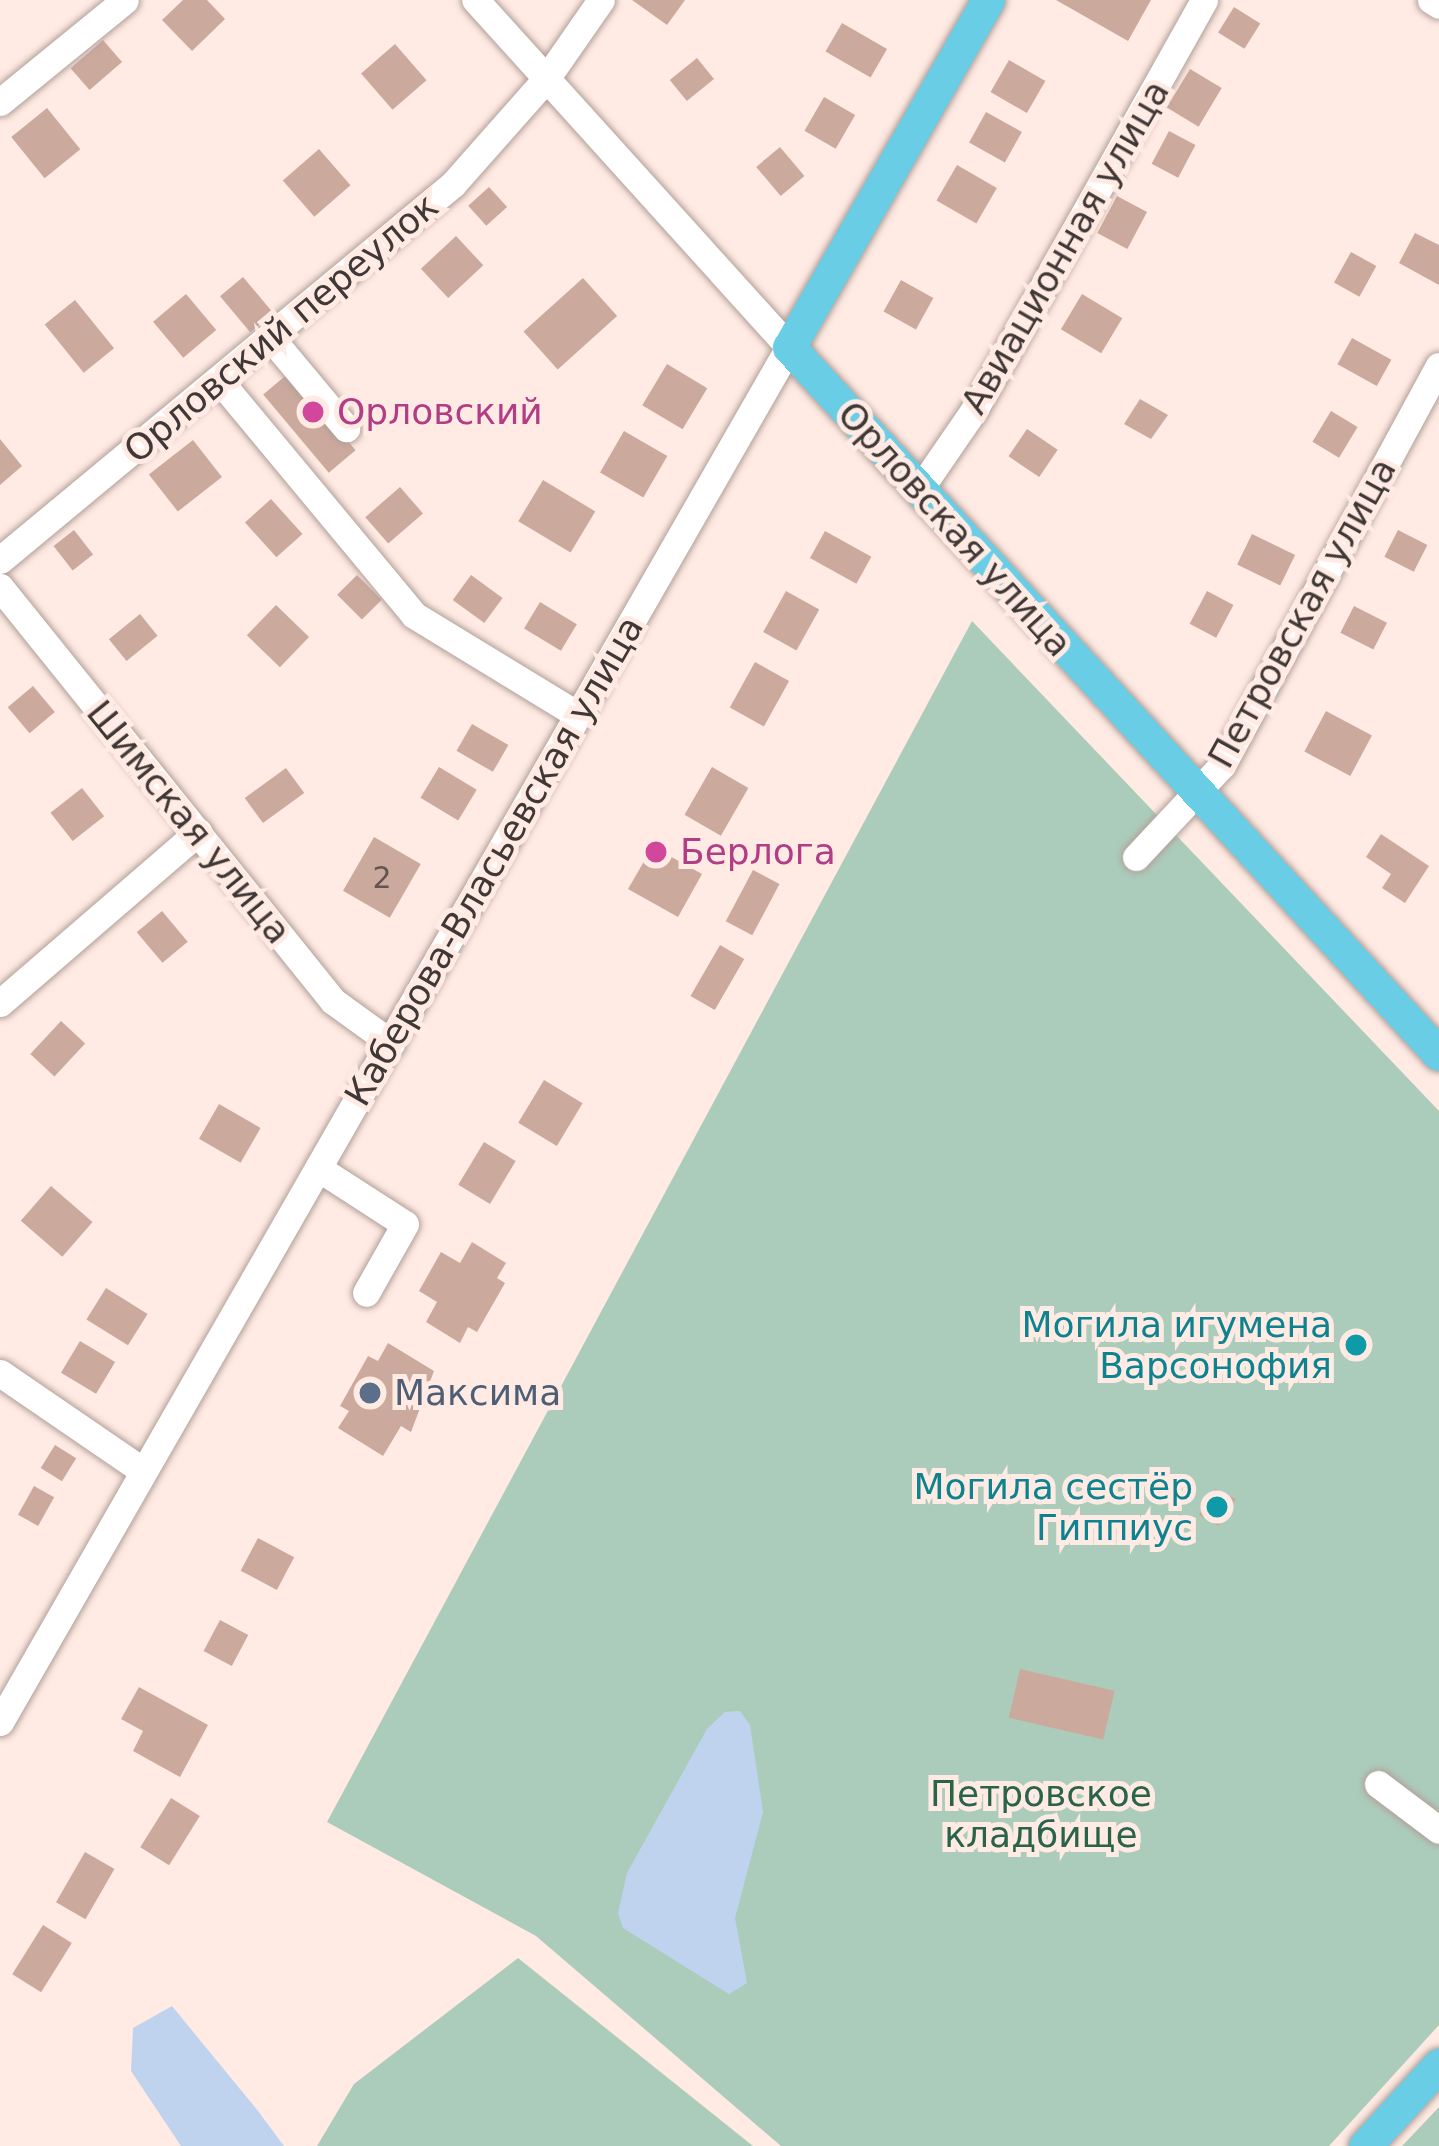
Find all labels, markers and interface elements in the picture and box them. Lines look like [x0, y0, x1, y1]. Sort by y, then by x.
street label: Авиационная улица [952, 73, 1178, 421]
street label: Орловский переулок [115, 184, 447, 472]
place label: Орловский [337, 390, 543, 434]
street label: Орловская улица [829, 393, 1081, 665]
marker: Орловский [300, 399, 326, 425]
street label: Петровская улица [1199, 451, 1405, 775]
street label: Каберова-Власьевская улица [336, 608, 652, 1114]
street label: Шимская улица [78, 692, 300, 952]
place label: Берлога [680, 830, 836, 874]
marker: Берлога [643, 839, 669, 865]
house number: 2 [372, 860, 392, 896]
place label: Могила игумена Варсонофия [1022, 1302, 1332, 1387]
marker: Могила игумена Варсонофия [1343, 1332, 1369, 1358]
place label: Максима [394, 1371, 561, 1415]
marker: Максима [357, 1380, 383, 1406]
place label: Могила сестёр Гиппиус [913, 1464, 1193, 1549]
marker: Могила сестёр Гиппиус [1204, 1494, 1230, 1520]
park label: Петровское кладбище [930, 1771, 1152, 1856]

